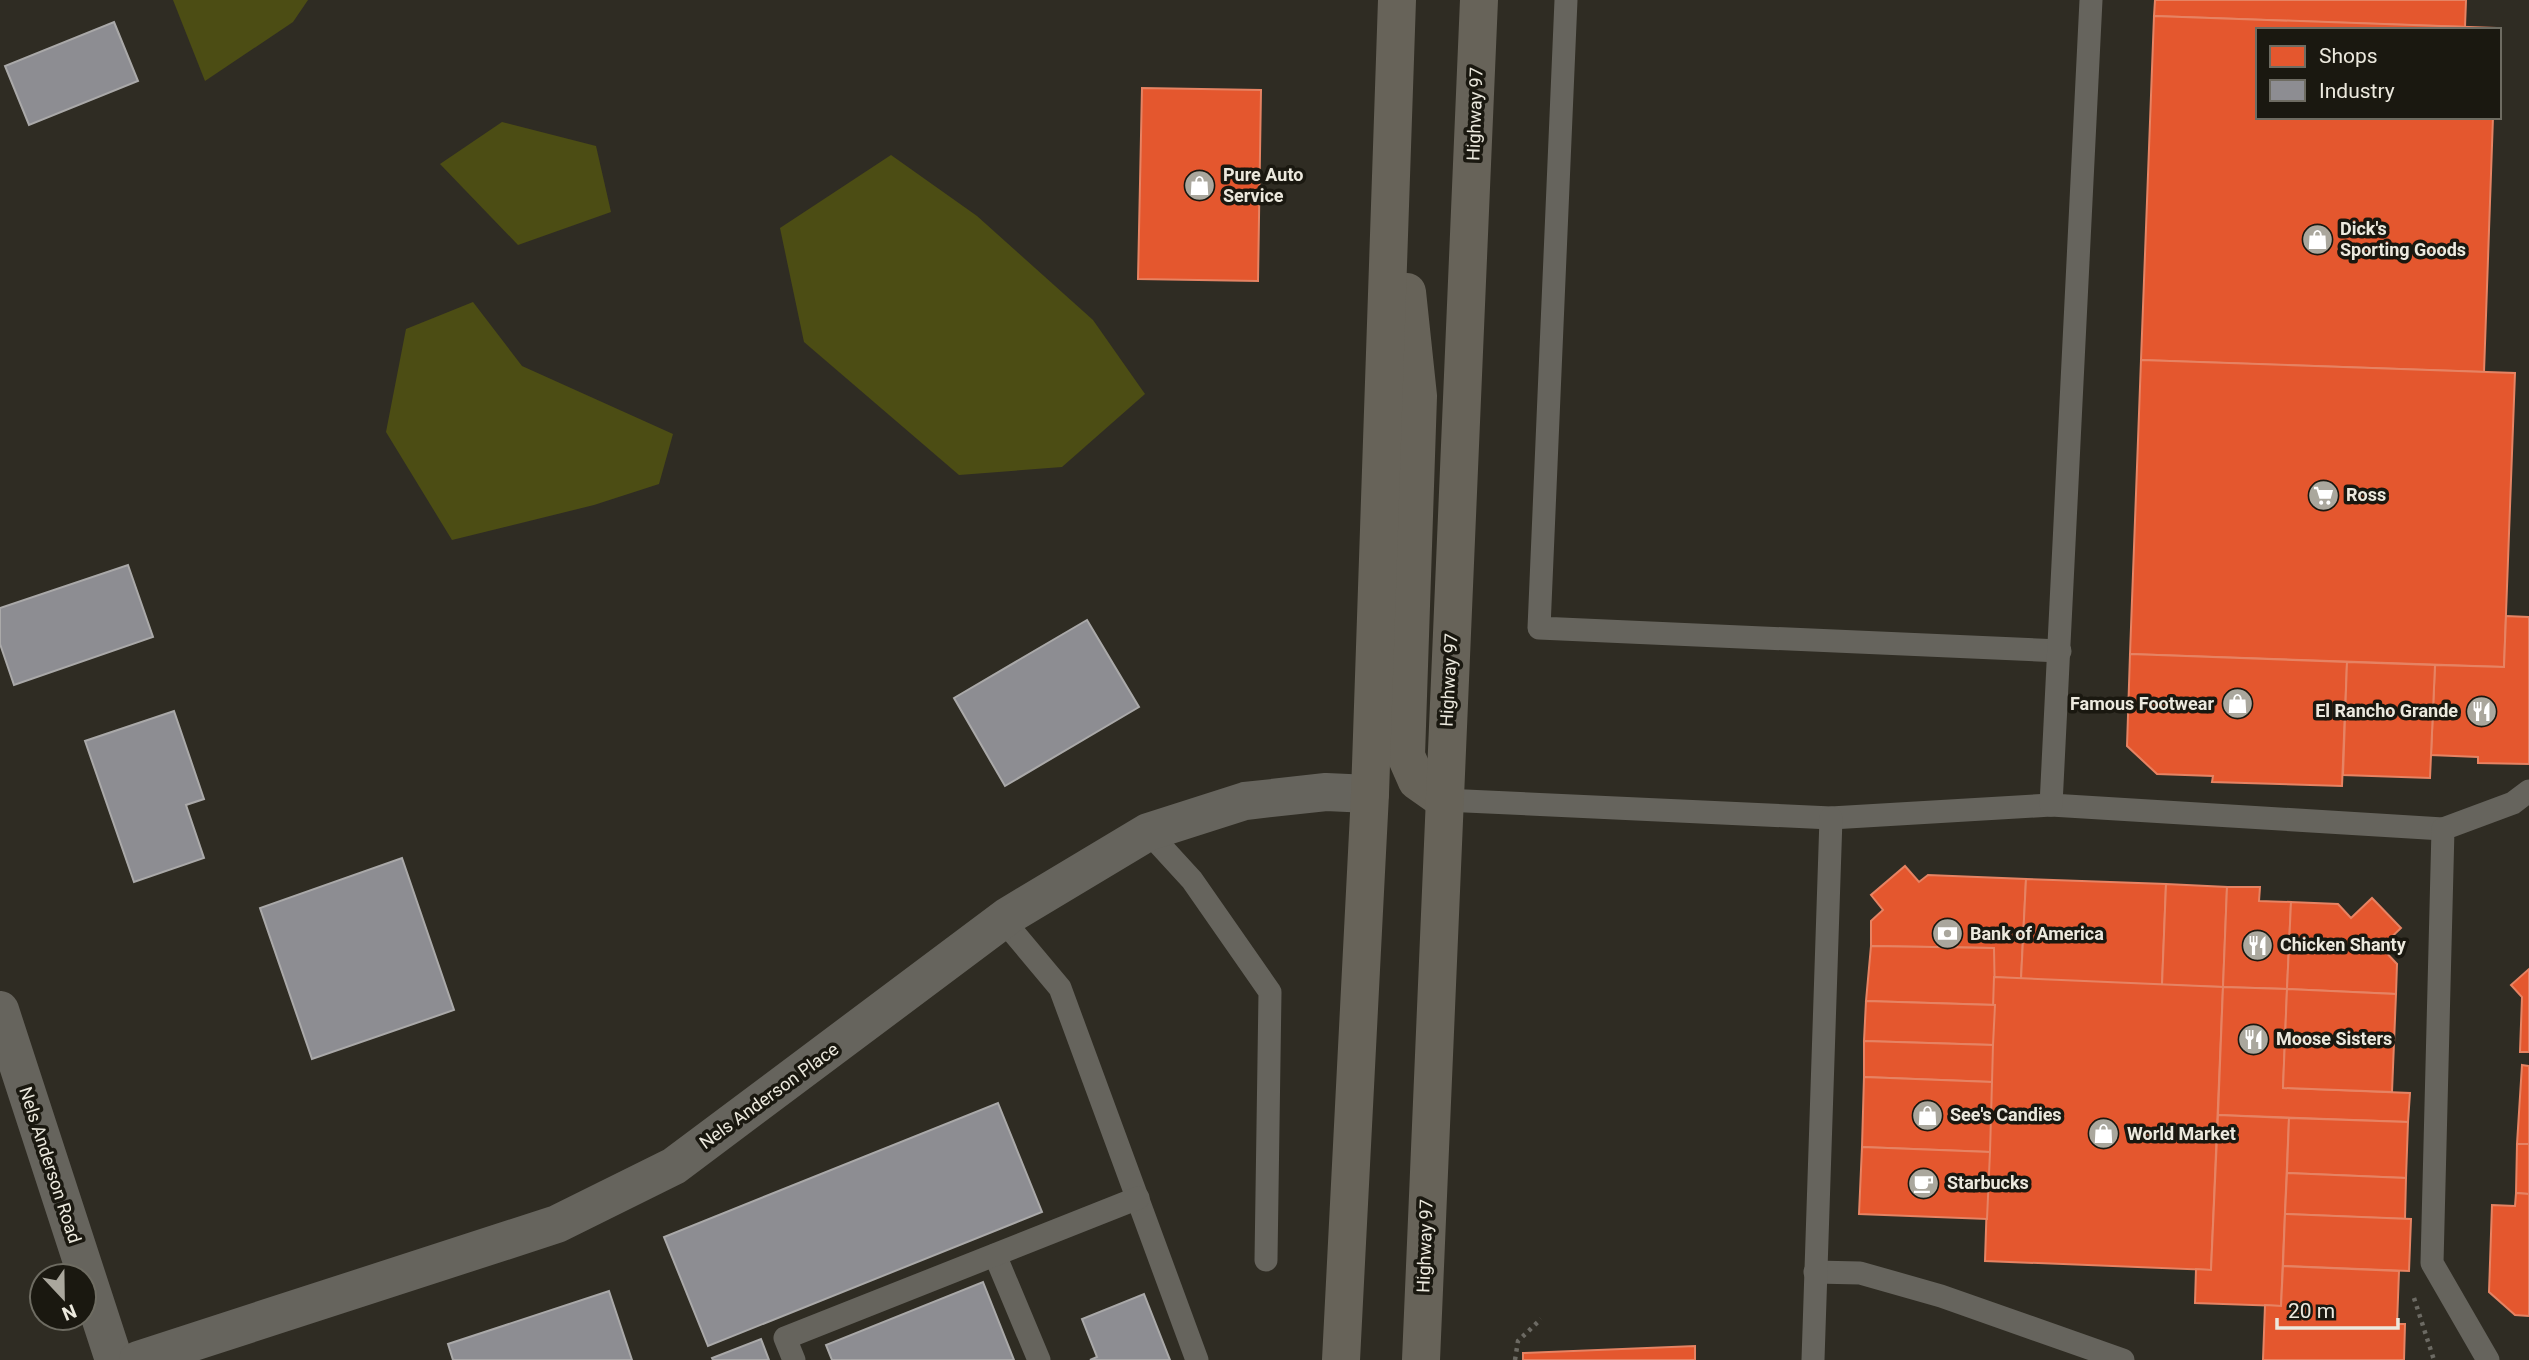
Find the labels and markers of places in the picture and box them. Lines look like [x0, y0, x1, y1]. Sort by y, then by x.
place label: Pure Auto Service [1223, 164, 1303, 206]
shop icon: Pure Auto Service [1183, 168, 1217, 202]
place label: Dick's Sporting Goods [2340, 218, 2466, 260]
shop icon: Dick's Sporting Goods [2300, 222, 2334, 256]
supermarket icon: Ross [2306, 478, 2340, 512]
place label: Ross [2346, 484, 2386, 505]
shop icon: Famous Footwear [2220, 687, 2254, 721]
place label: Famous Footwear [2070, 693, 2214, 714]
restaurant icon: El Rancho Grande [2464, 694, 2498, 728]
place label: El Rancho Grande [2315, 700, 2458, 721]
bank icon: Bank of America [1930, 917, 1964, 951]
place label: Bank of America [1970, 923, 2104, 944]
restaurant icon: Chicken Shanty [2240, 928, 2274, 962]
place label: Chicken Shanty [2280, 934, 2407, 955]
restaurant icon: Moose Sisters [2236, 1022, 2270, 1056]
place label: Moose Sisters [2276, 1028, 2392, 1049]
shop icon: See's Candies [1910, 1098, 1944, 1132]
place label: See's Candies [1950, 1104, 2062, 1125]
shop icon: World Market [2087, 1117, 2121, 1151]
place label: World Market [2127, 1123, 2236, 1144]
cafe icon: Starbucks [1907, 1166, 1941, 1200]
place label: Starbucks [1947, 1172, 2029, 1193]

